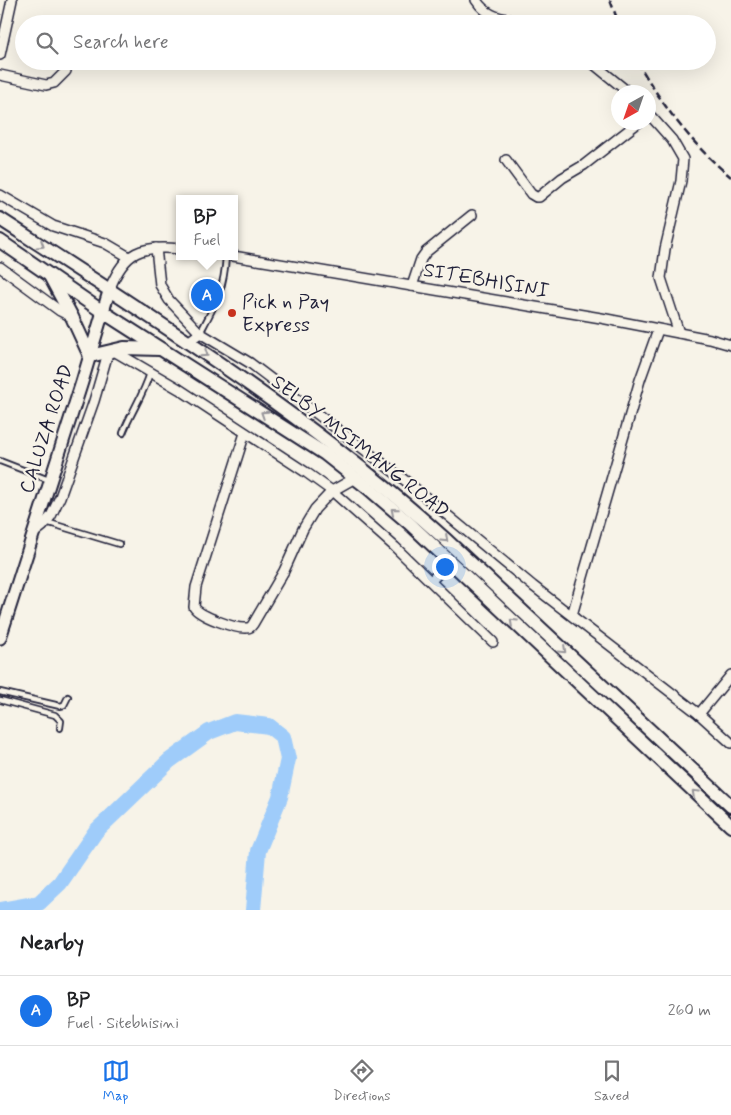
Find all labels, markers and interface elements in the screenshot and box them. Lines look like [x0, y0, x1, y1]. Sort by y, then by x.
search box [15, 15, 716, 70]
icon: search [33, 29, 61, 57]
text: Search here [73, 30, 169, 55]
north arrow [611, 85, 656, 130]
popup [176, 195, 238, 260]
text: BP [194, 205, 217, 230]
text: Fuel [194, 230, 220, 251]
one-way arrow [35, 239, 45, 248]
street label: SITEBHISINI [421, 257, 551, 305]
pin: A [191, 276, 223, 314]
place label: Pick n Pay Express [242, 289, 329, 339]
marker: Pick n Pay Express [226, 307, 238, 319]
one-way arrow [200, 348, 209, 357]
street label: CALUZA ROAD [13, 361, 81, 497]
street label: SELBY MSIMANG ROAD [265, 369, 455, 525]
one-way arrow [260, 411, 269, 421]
one-way arrow [391, 508, 400, 517]
one-way arrow [439, 533, 448, 542]
your location [432, 554, 458, 580]
one-way arrow [510, 619, 519, 628]
one-way arrow [557, 644, 566, 653]
one-way arrow [692, 790, 701, 799]
text: Nearby [20, 929, 84, 957]
text: BP [67, 988, 90, 1013]
text: A [31, 1000, 41, 1021]
text: 260 m [668, 1000, 711, 1021]
text: Fuel · Sitebhisini [67, 1013, 179, 1034]
tab: Map [102, 1057, 130, 1105]
tab: Directions [333, 1057, 391, 1105]
tab: Saved [594, 1057, 629, 1105]

